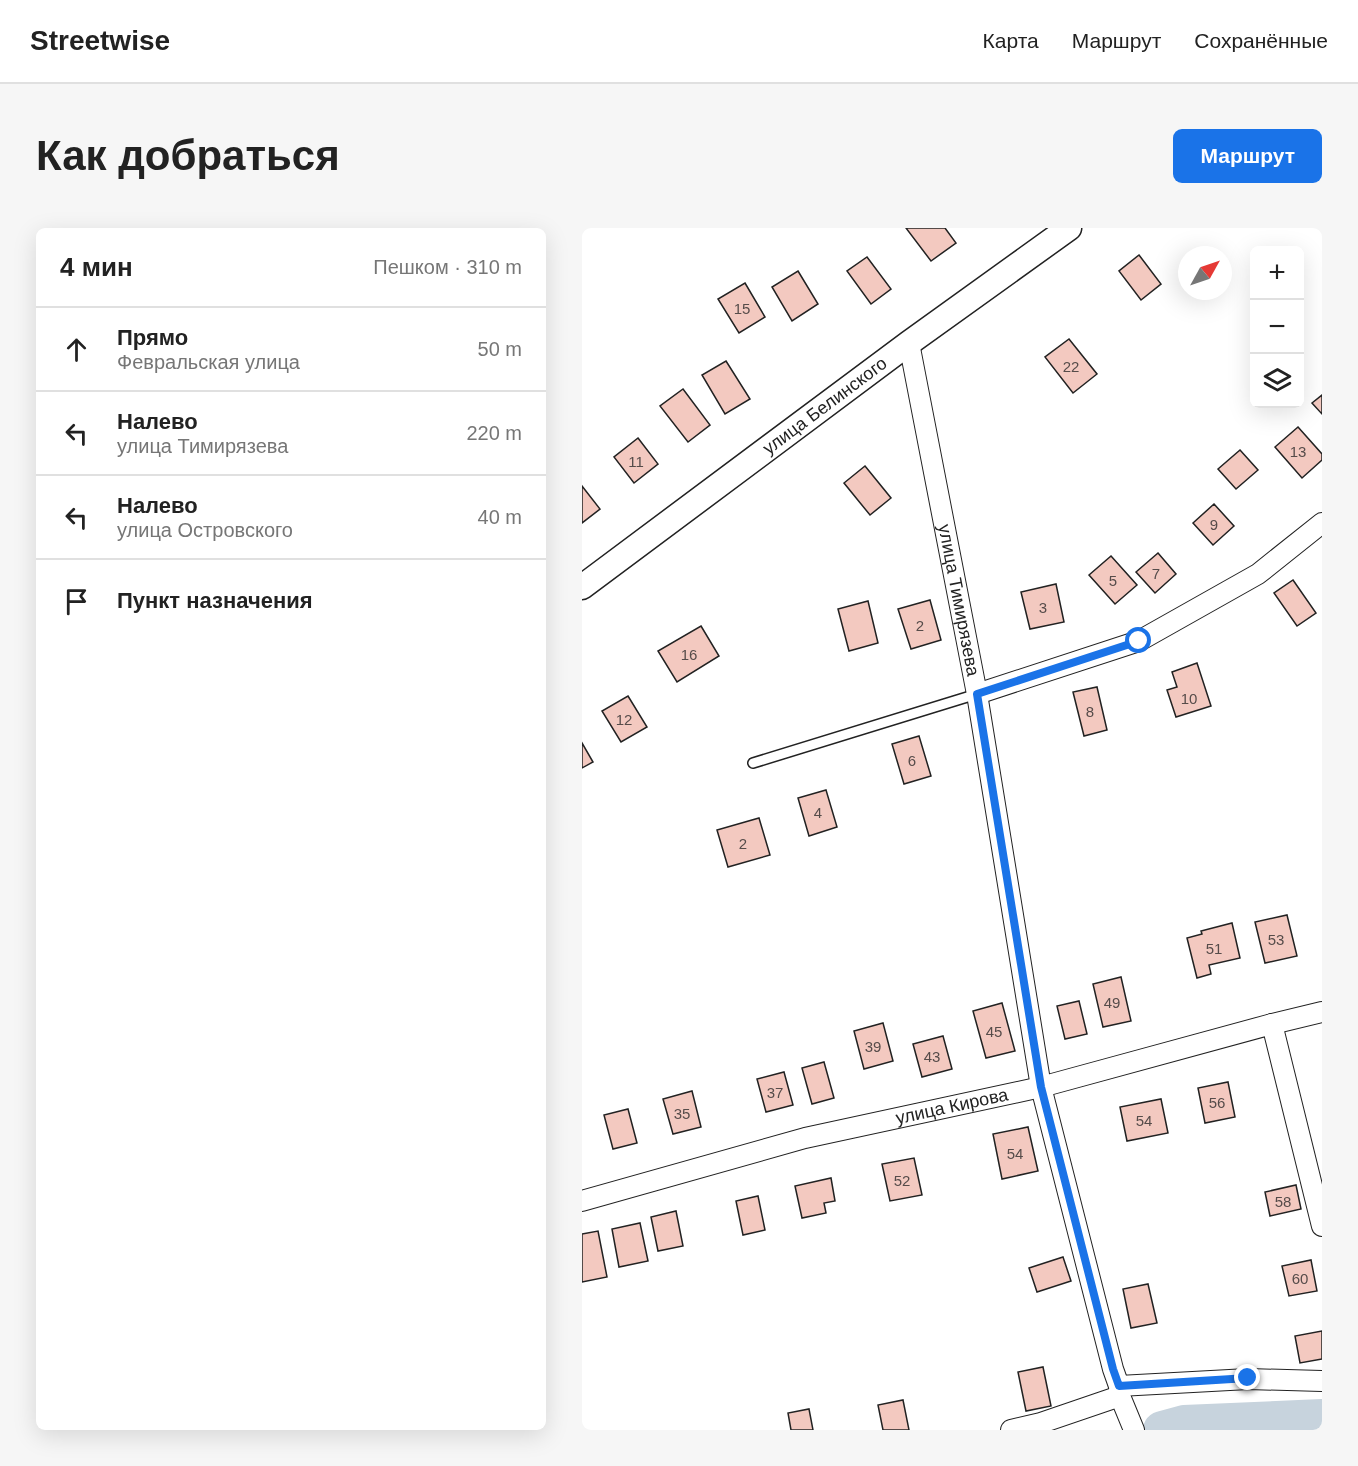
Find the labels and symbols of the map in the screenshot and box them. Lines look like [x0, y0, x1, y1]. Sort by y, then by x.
north arrow [1178, 246, 1232, 300]
house number: 15 [734, 300, 750, 317]
street label: улица Белинского [759, 353, 891, 459]
house number: 22 [1063, 358, 1079, 375]
house number: 13 [1290, 443, 1306, 460]
house number: 11 [628, 453, 644, 470]
house number: 9 [1210, 516, 1218, 533]
street label: улица Тимирязева [934, 523, 984, 679]
house number: 7 [1152, 565, 1160, 582]
house number: 5 [1109, 572, 1117, 589]
house number: 3 [1039, 599, 1047, 616]
house number: 2 [916, 617, 924, 634]
route start [1125, 627, 1151, 653]
house number: 16 [681, 646, 697, 663]
house number: 10 [1181, 690, 1197, 707]
house number: 8 [1086, 703, 1094, 720]
house number: 12 [616, 711, 632, 728]
house number: 6 [908, 752, 916, 769]
house number: 4 [814, 804, 822, 821]
house number: 2 [739, 835, 747, 852]
house number: 53 [1268, 931, 1284, 948]
house number: 51 [1206, 940, 1222, 957]
house number: 49 [1104, 994, 1120, 1011]
house number: 45 [986, 1023, 1002, 1040]
house number: 39 [865, 1038, 881, 1055]
house number: 43 [924, 1048, 940, 1065]
house number: 37 [767, 1084, 783, 1101]
street label: улица Кирова [894, 1084, 1011, 1128]
house number: 56 [1209, 1094, 1225, 1111]
house number: 35 [674, 1105, 690, 1122]
house number: 54 [1136, 1112, 1152, 1129]
house number: 54 [1007, 1145, 1023, 1162]
house number: 52 [894, 1172, 910, 1189]
house number: 58 [1275, 1193, 1291, 1210]
house number: 60 [1292, 1270, 1308, 1287]
route end [1234, 1364, 1260, 1390]

